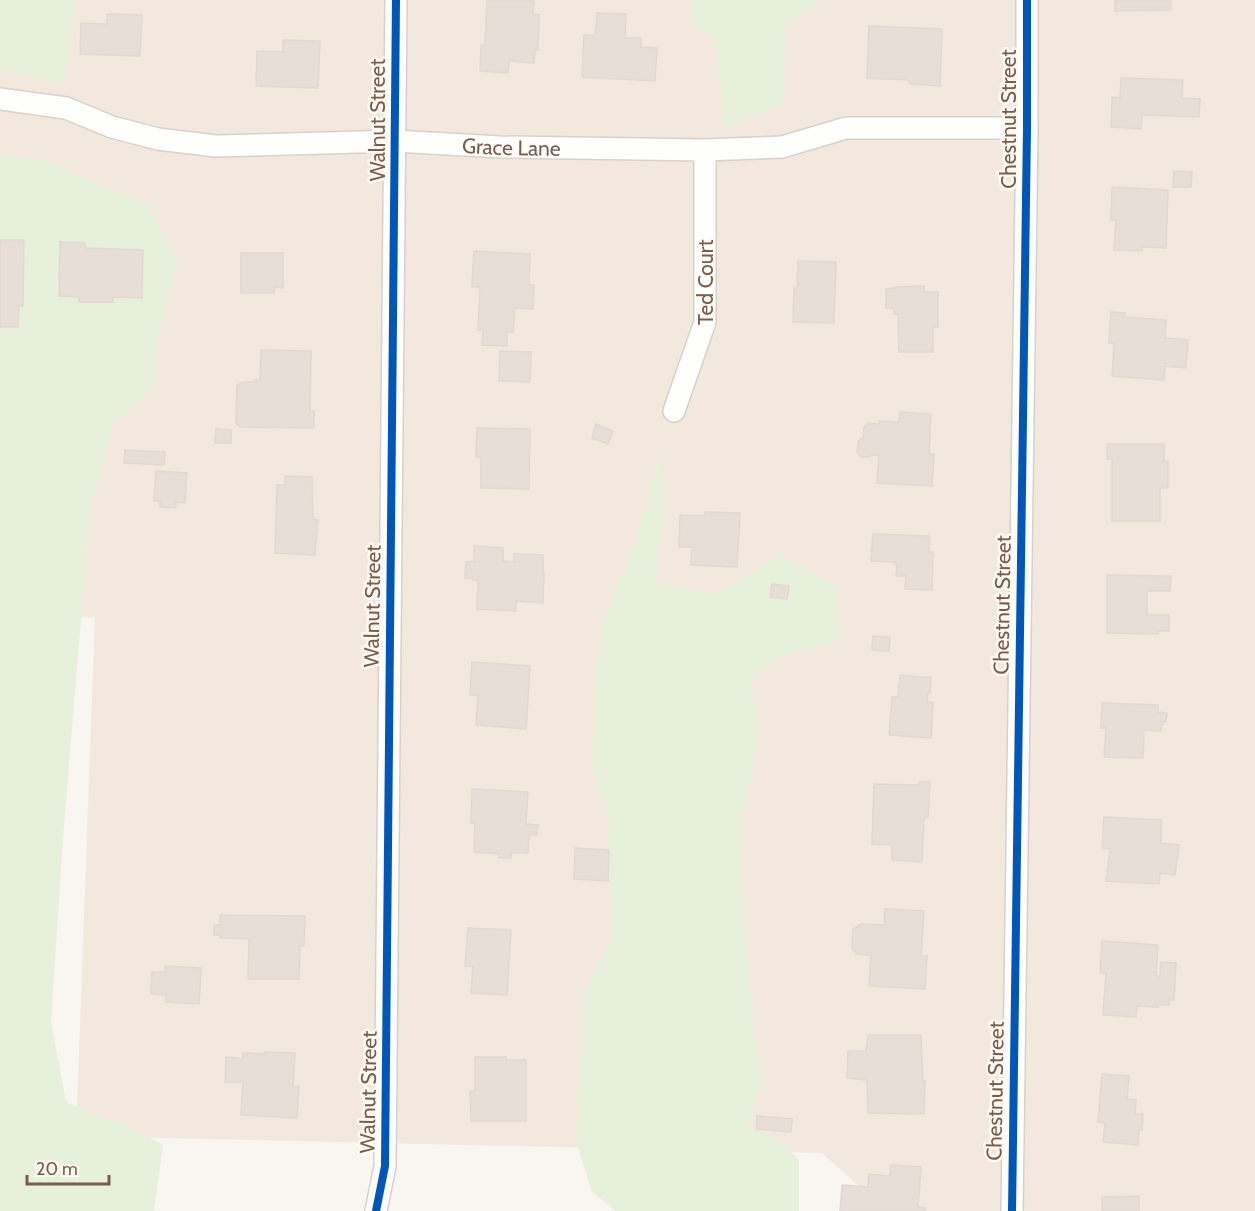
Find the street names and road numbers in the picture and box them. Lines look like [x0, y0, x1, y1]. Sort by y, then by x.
street label: Chestnut Street [996, 49, 1021, 189]
street label: Walnut Street [365, 59, 390, 181]
street label: Grace Lane [461, 132, 561, 160]
street label: Ted Court [693, 239, 718, 325]
street label: Chestnut Street [988, 535, 1016, 675]
street label: Walnut Street [358, 545, 386, 667]
street label: Chestnut Street [981, 1021, 1009, 1161]
street label: Walnut Street [354, 1031, 382, 1153]

